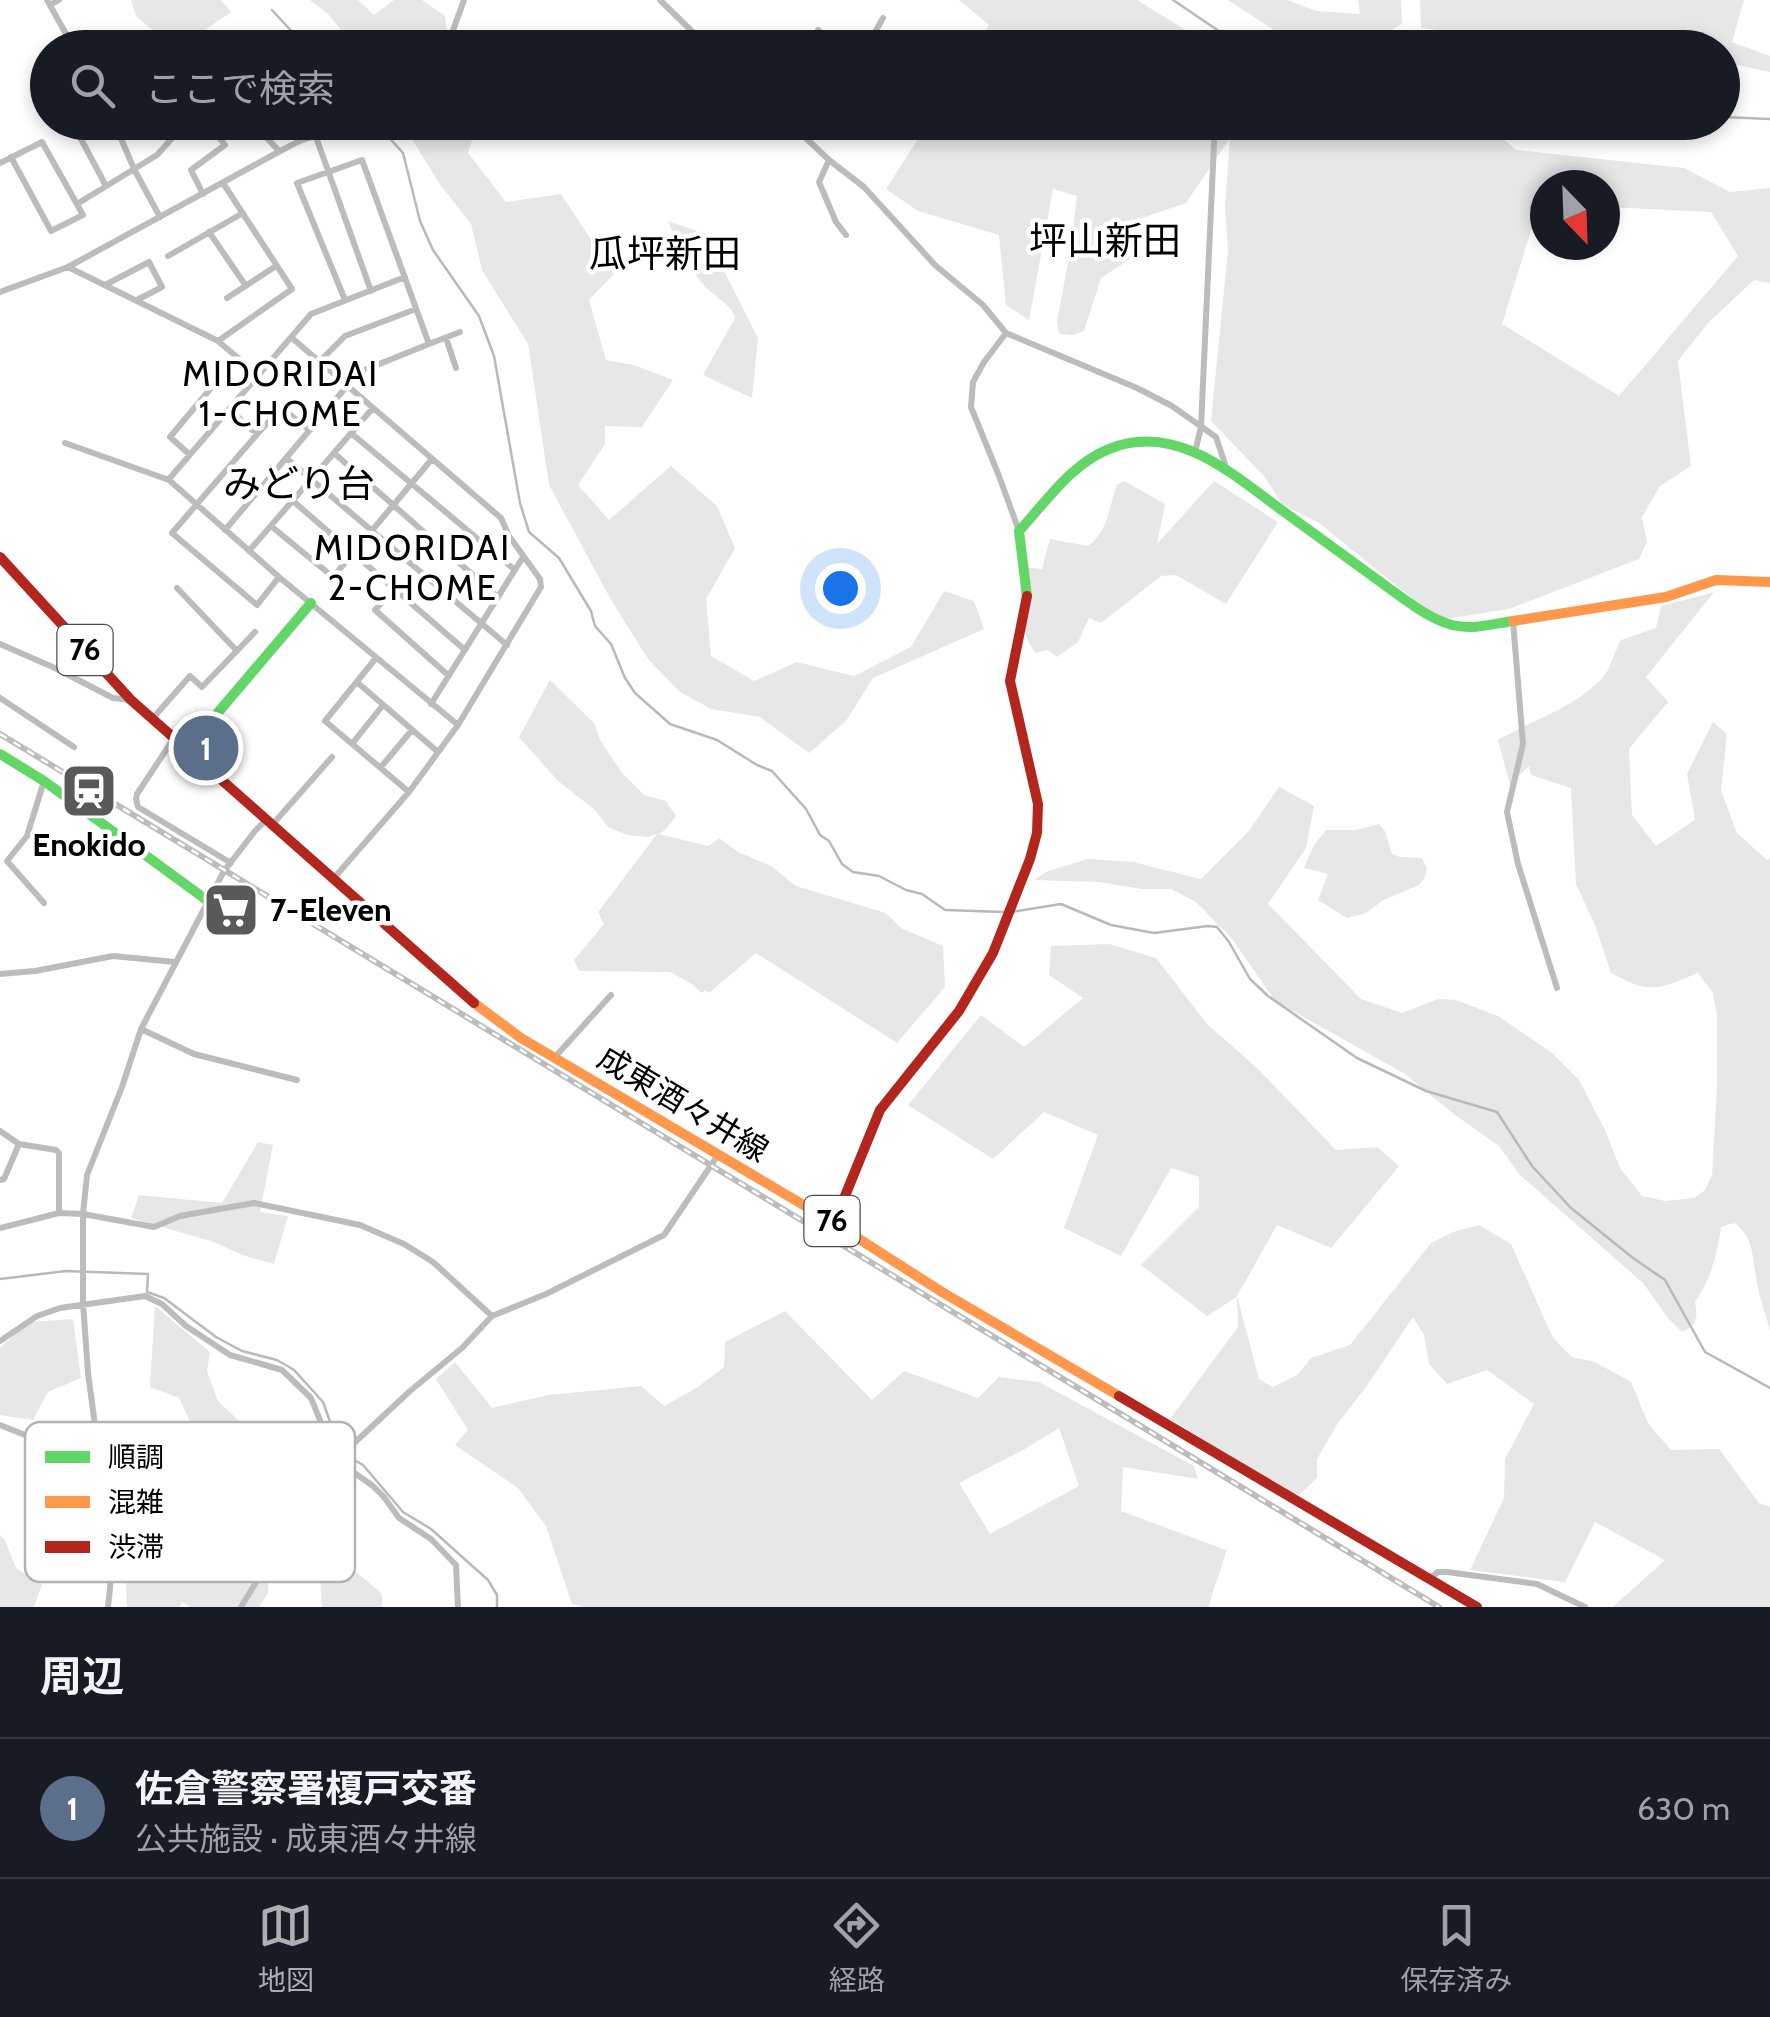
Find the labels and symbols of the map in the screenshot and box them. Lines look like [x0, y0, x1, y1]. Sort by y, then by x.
north arrow [1530, 170, 1620, 260]
district label: 坪山新田 [1029, 217, 1181, 264]
district label: 瓜坪新田 [589, 230, 741, 277]
district label: MIDORIDAI 1-CHOME [182, 352, 380, 435]
district label: みどり台 [223, 460, 375, 507]
district label: MIDORIDAI 2-CHOME [314, 526, 512, 609]
your location [815, 563, 866, 614]
road number: 76 [58, 625, 112, 675]
pin: 1 [174, 710, 238, 786]
station icon: Enokido [59, 761, 119, 821]
place label: Enokido [32, 825, 146, 864]
supermarket icon: 7-Eleven [201, 880, 261, 940]
place label: 7-Eleven [270, 890, 392, 929]
street label: 成東酒々井線 [591, 1037, 776, 1170]
road number: 76 [804, 1196, 860, 1246]
legend [25, 1422, 355, 1582]
text: 順調 [108, 1440, 164, 1474]
text: 混雑 [108, 1485, 164, 1519]
text: 渋滞 [108, 1530, 164, 1564]

